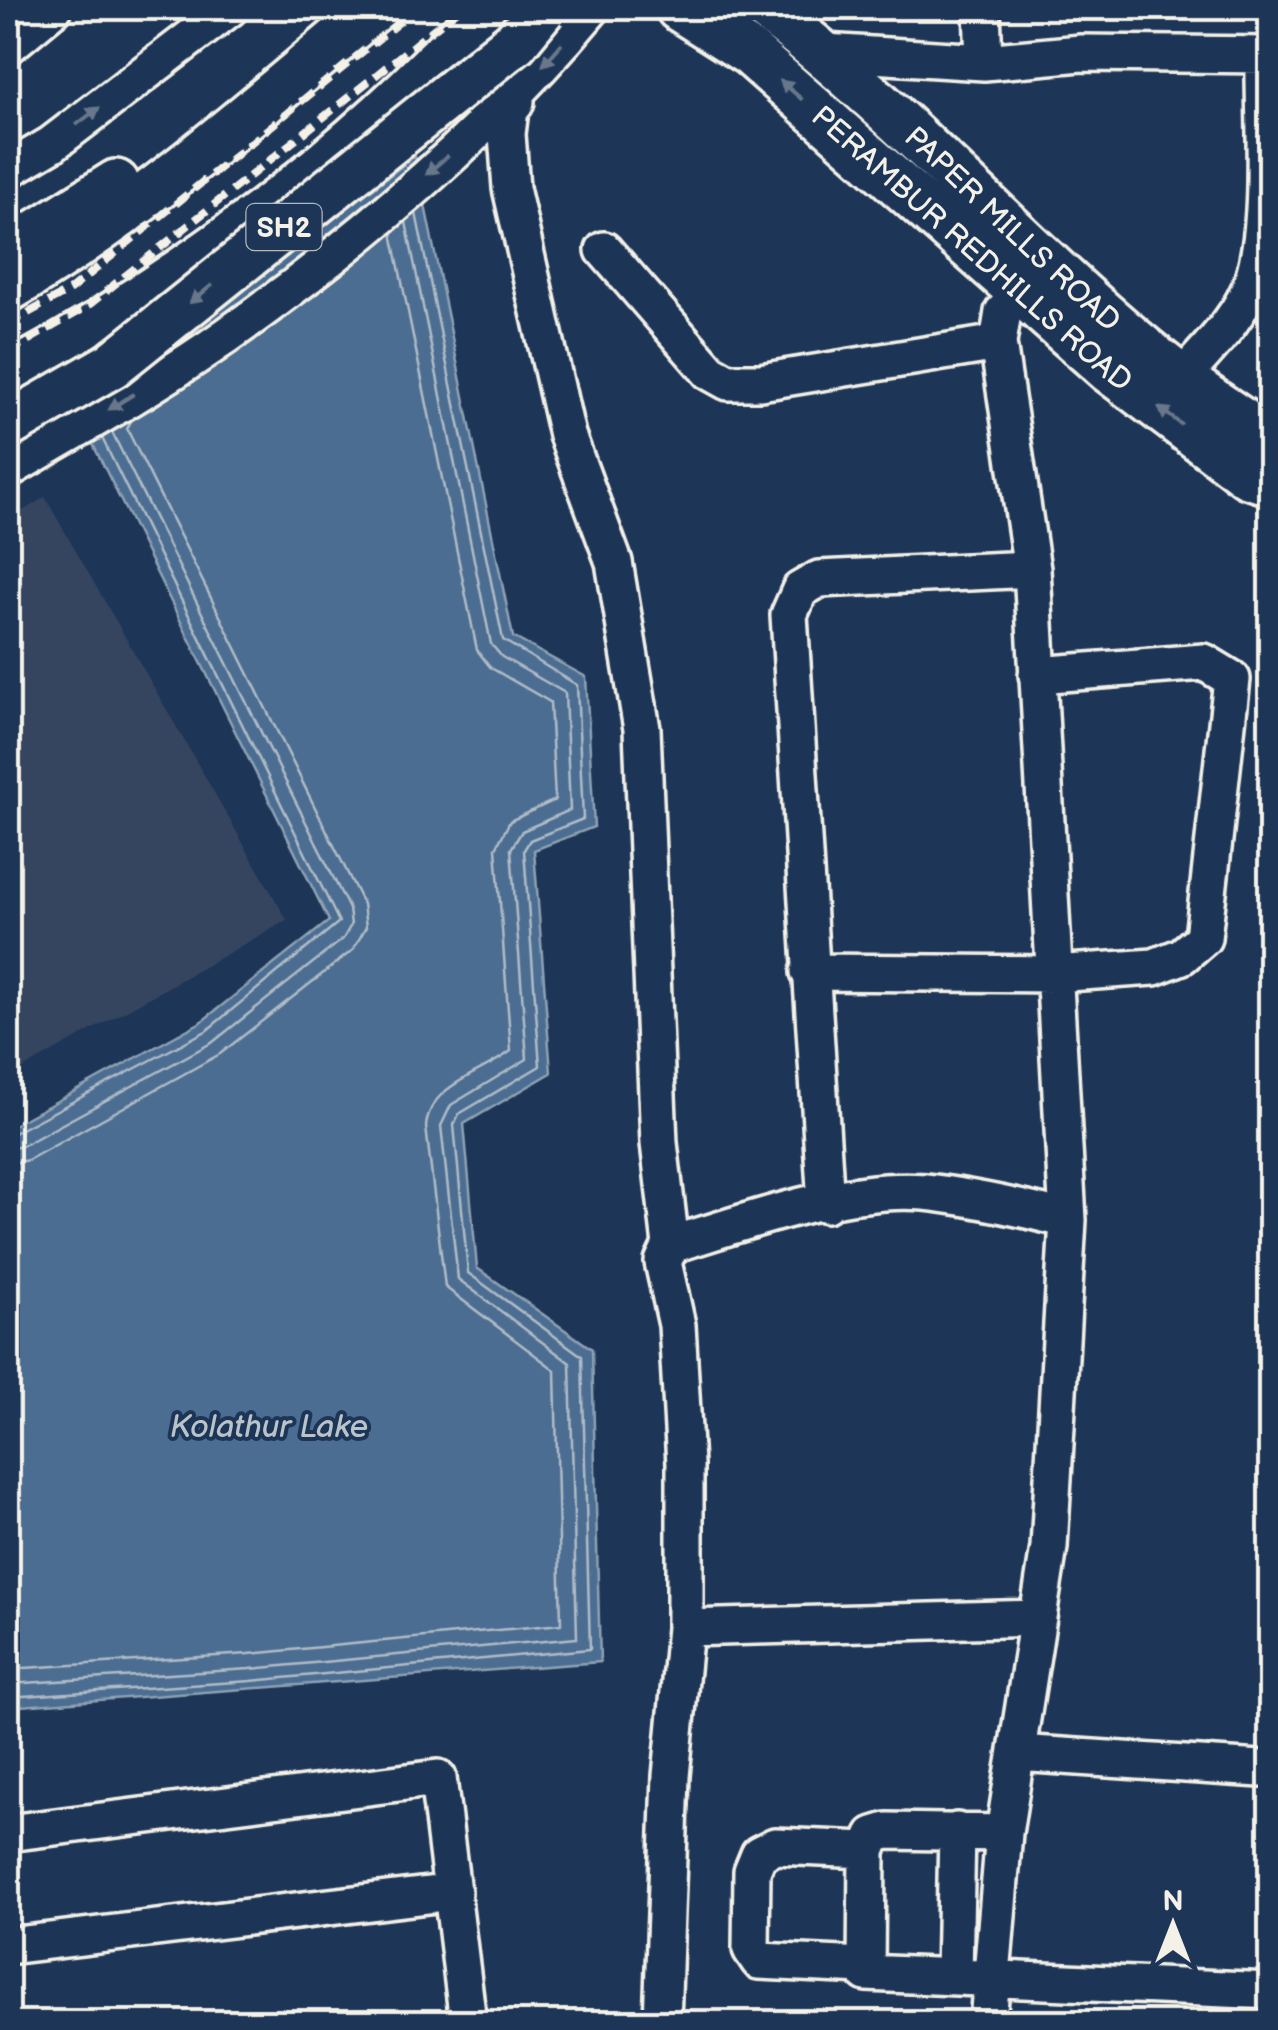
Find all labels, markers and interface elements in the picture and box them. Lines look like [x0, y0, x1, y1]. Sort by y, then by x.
one-way arrow [541, 43, 564, 67]
one-way arrow [779, 80, 804, 102]
street label: PERAMBUR REDHILLS ROAD [804, 99, 1139, 400]
one-way arrow [75, 106, 101, 126]
street label: PAPER MILLS ROAD [897, 120, 1127, 340]
one-way arrow [425, 154, 450, 176]
road number: SH2 [246, 204, 322, 250]
one-way arrow [188, 283, 213, 304]
one-way arrow [108, 392, 135, 410]
one-way arrow [1158, 406, 1183, 427]
water label: Kolathur Lake [170, 1408, 368, 1447]
north arrow [1123, 1875, 1223, 1975]
text: N [1162, 1885, 1184, 1918]

